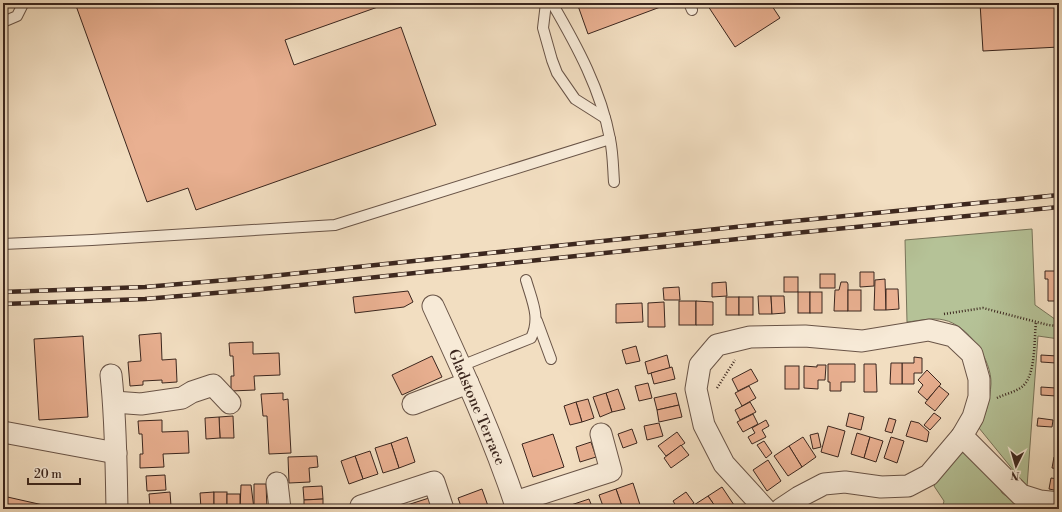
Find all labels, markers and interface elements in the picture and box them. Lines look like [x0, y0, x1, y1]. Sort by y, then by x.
street label: Gladstone Terrace [444, 346, 510, 468]
north arrow [996, 446, 1036, 486]
scale bar [28, 460, 80, 486]
text: 20 m [34, 467, 62, 482]
text: N [1010, 468, 1020, 482]

